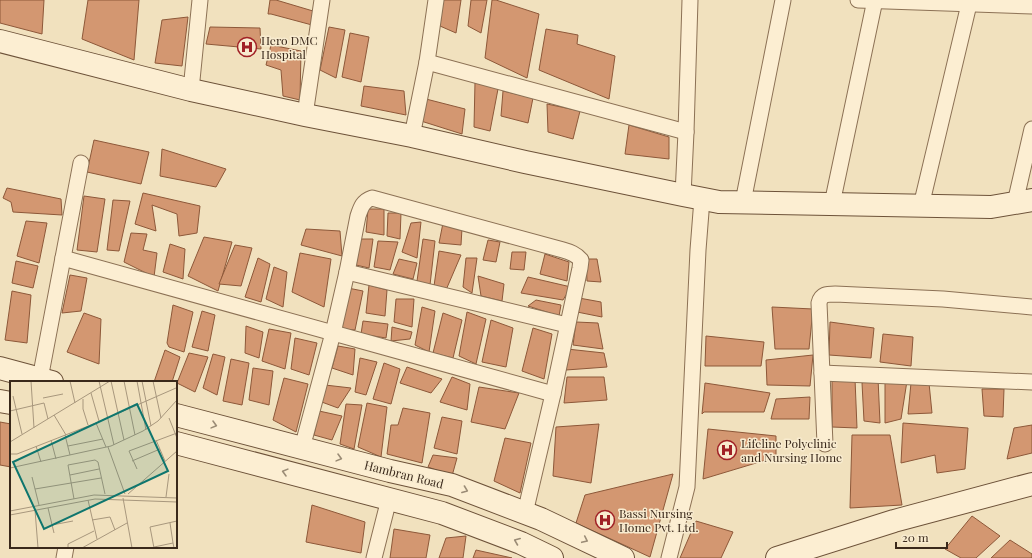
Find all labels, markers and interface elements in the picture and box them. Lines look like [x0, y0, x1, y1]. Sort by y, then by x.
place label: Hero DMC Hospital [261, 32, 318, 62]
hospital icon: Hero DMC Hospital [236, 36, 258, 58]
inset map [10, 381, 177, 548]
one-way arrow [210, 420, 217, 428]
place label: Lifeline Polyclinic and Nursing Home [741, 435, 842, 465]
hospital icon: Lifeline Polyclinic and Nursing Home [716, 439, 738, 461]
one-way arrow [336, 453, 343, 461]
street label: Hambran Road [363, 456, 445, 492]
one-way arrow [282, 468, 289, 477]
one-way arrow [462, 486, 469, 494]
place label: Bassi Nursing Home Pvt. Ltd. [619, 505, 699, 535]
hospital icon: Bassi Nursing Home Pvt. Ltd. [594, 509, 616, 531]
scale bar [896, 524, 947, 550]
text: 20 m [902, 529, 929, 545]
one-way arrow [581, 535, 589, 543]
one-way arrow [513, 538, 520, 546]

